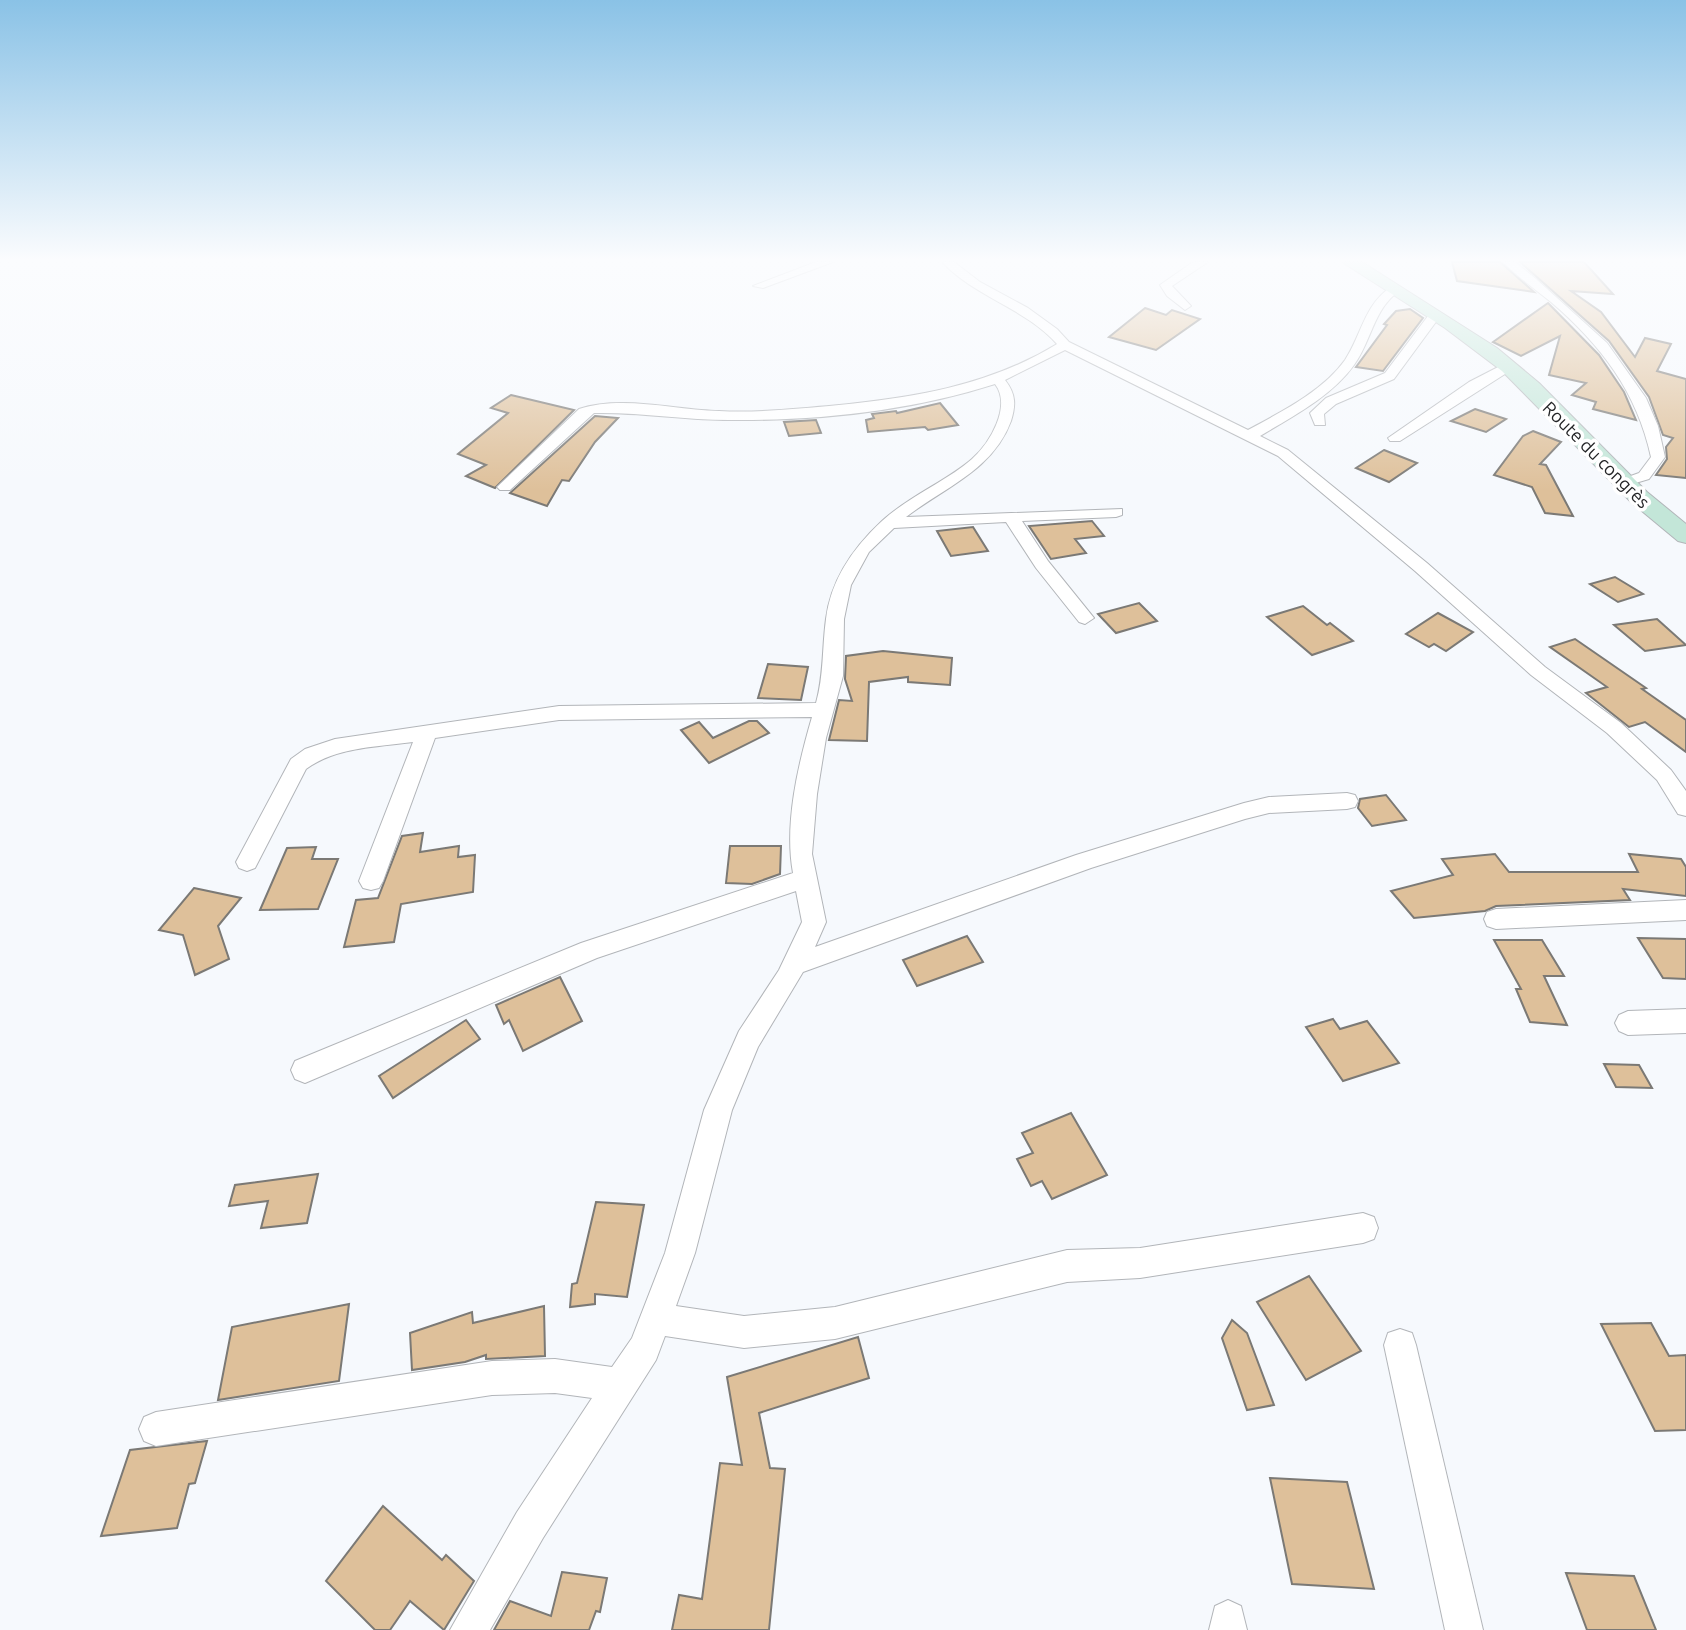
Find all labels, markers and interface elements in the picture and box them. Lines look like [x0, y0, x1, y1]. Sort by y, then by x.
street label: Route du congrès [1539, 397, 1654, 512]

